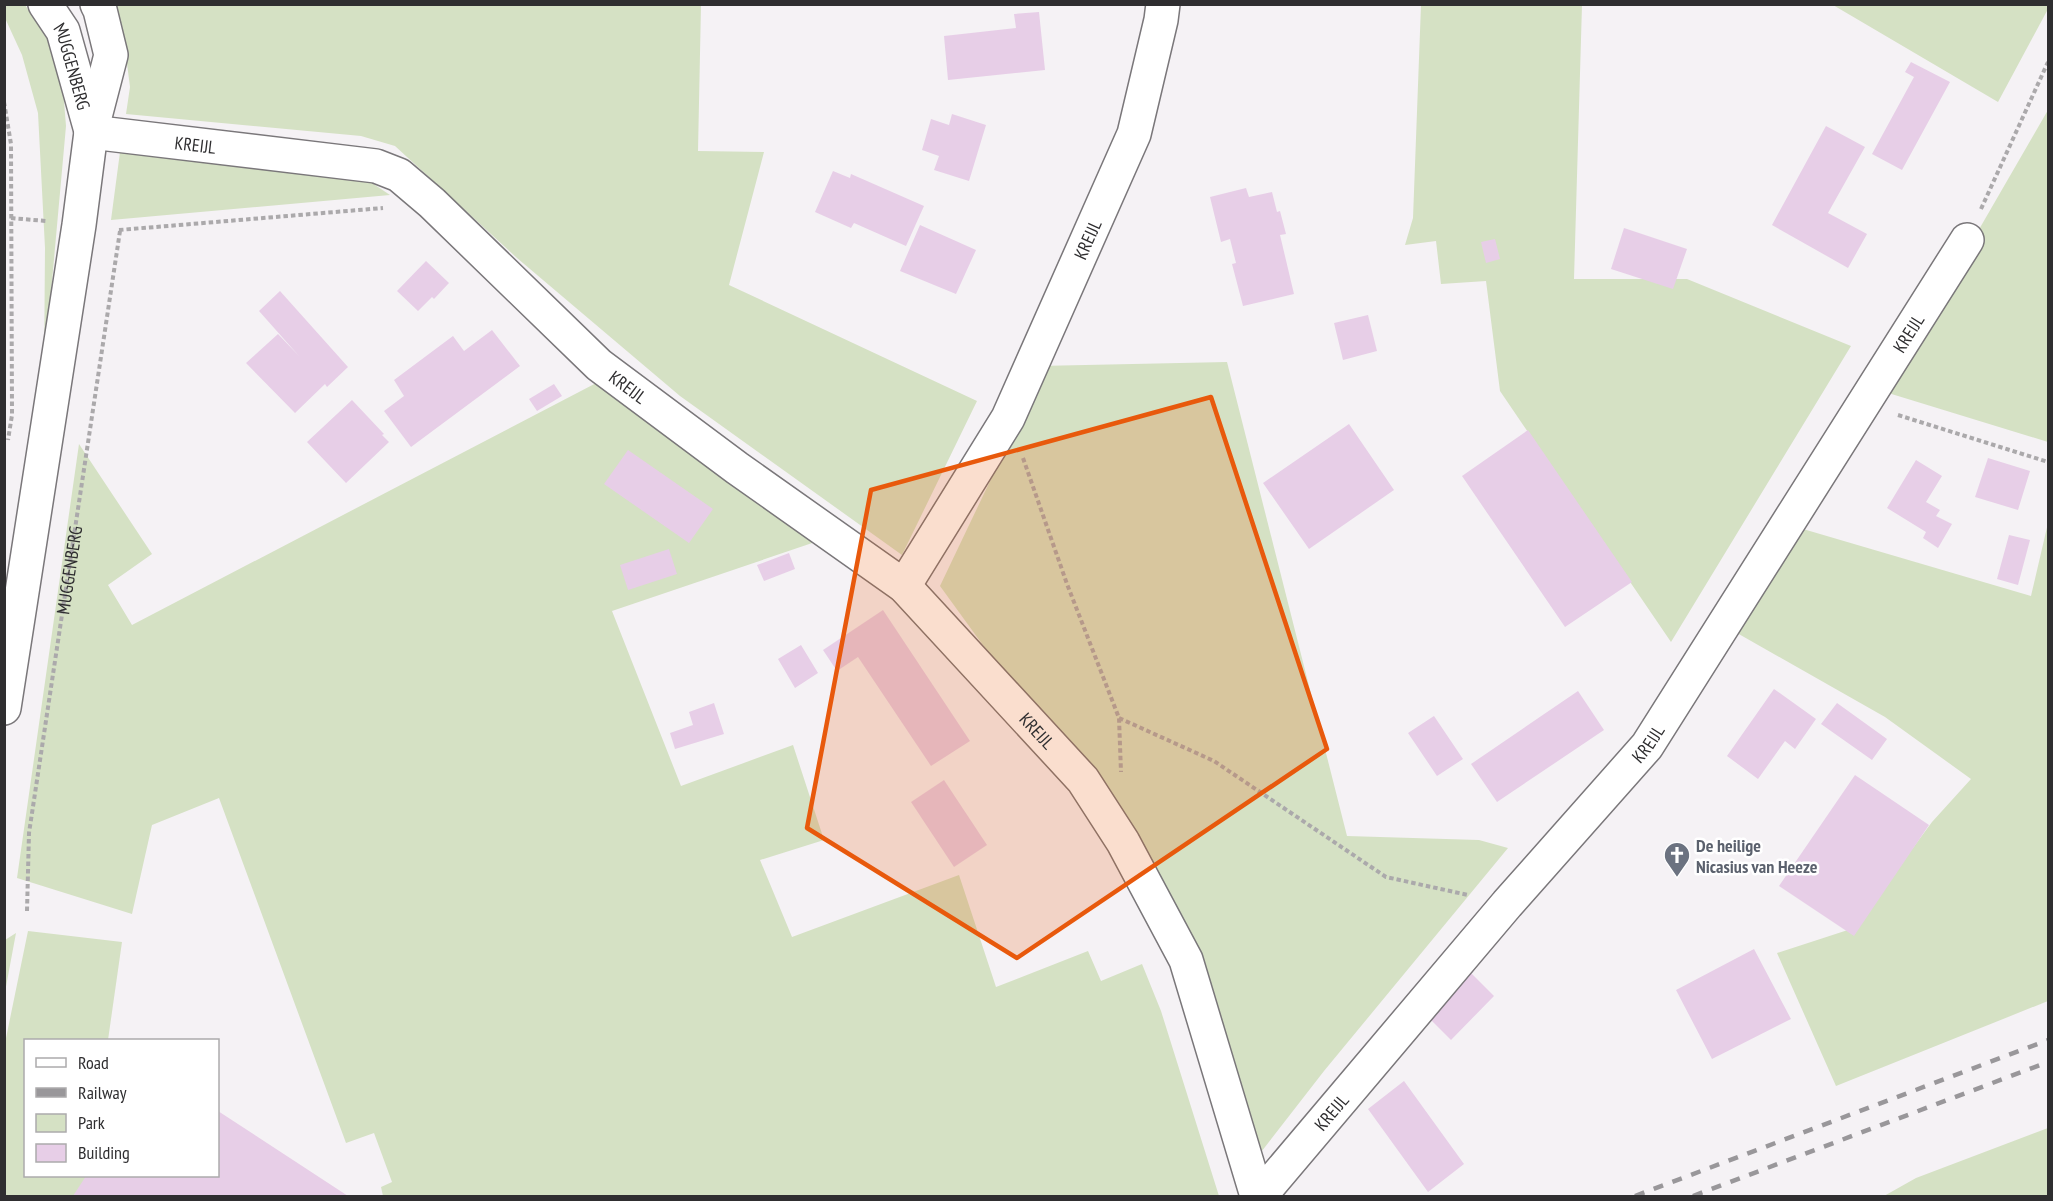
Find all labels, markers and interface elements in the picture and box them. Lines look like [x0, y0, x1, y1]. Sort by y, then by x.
street label: MUGGENBERG [49, 18, 96, 112]
street label: KREIJL [173, 131, 218, 158]
street label: KREIJL [1068, 215, 1106, 263]
street label: KREIJL [1887, 309, 1929, 357]
street label: KREIJL [605, 365, 652, 409]
street label: MUGGENBERG [51, 524, 87, 616]
street label: KREIJL [1015, 708, 1060, 754]
street label: KREIJL [1626, 720, 1669, 767]
place label: De heilige Nicasius van Heeze [1696, 834, 1818, 878]
church icon: De heilige Nicasius van Heeze [1662, 840, 1692, 878]
legend [24, 1039, 219, 1177]
text: Road [78, 1051, 109, 1074]
text: Railway [78, 1081, 127, 1104]
street label: KREIJL [1309, 1088, 1353, 1135]
text: Park [78, 1111, 105, 1134]
text: Building [78, 1141, 130, 1164]

